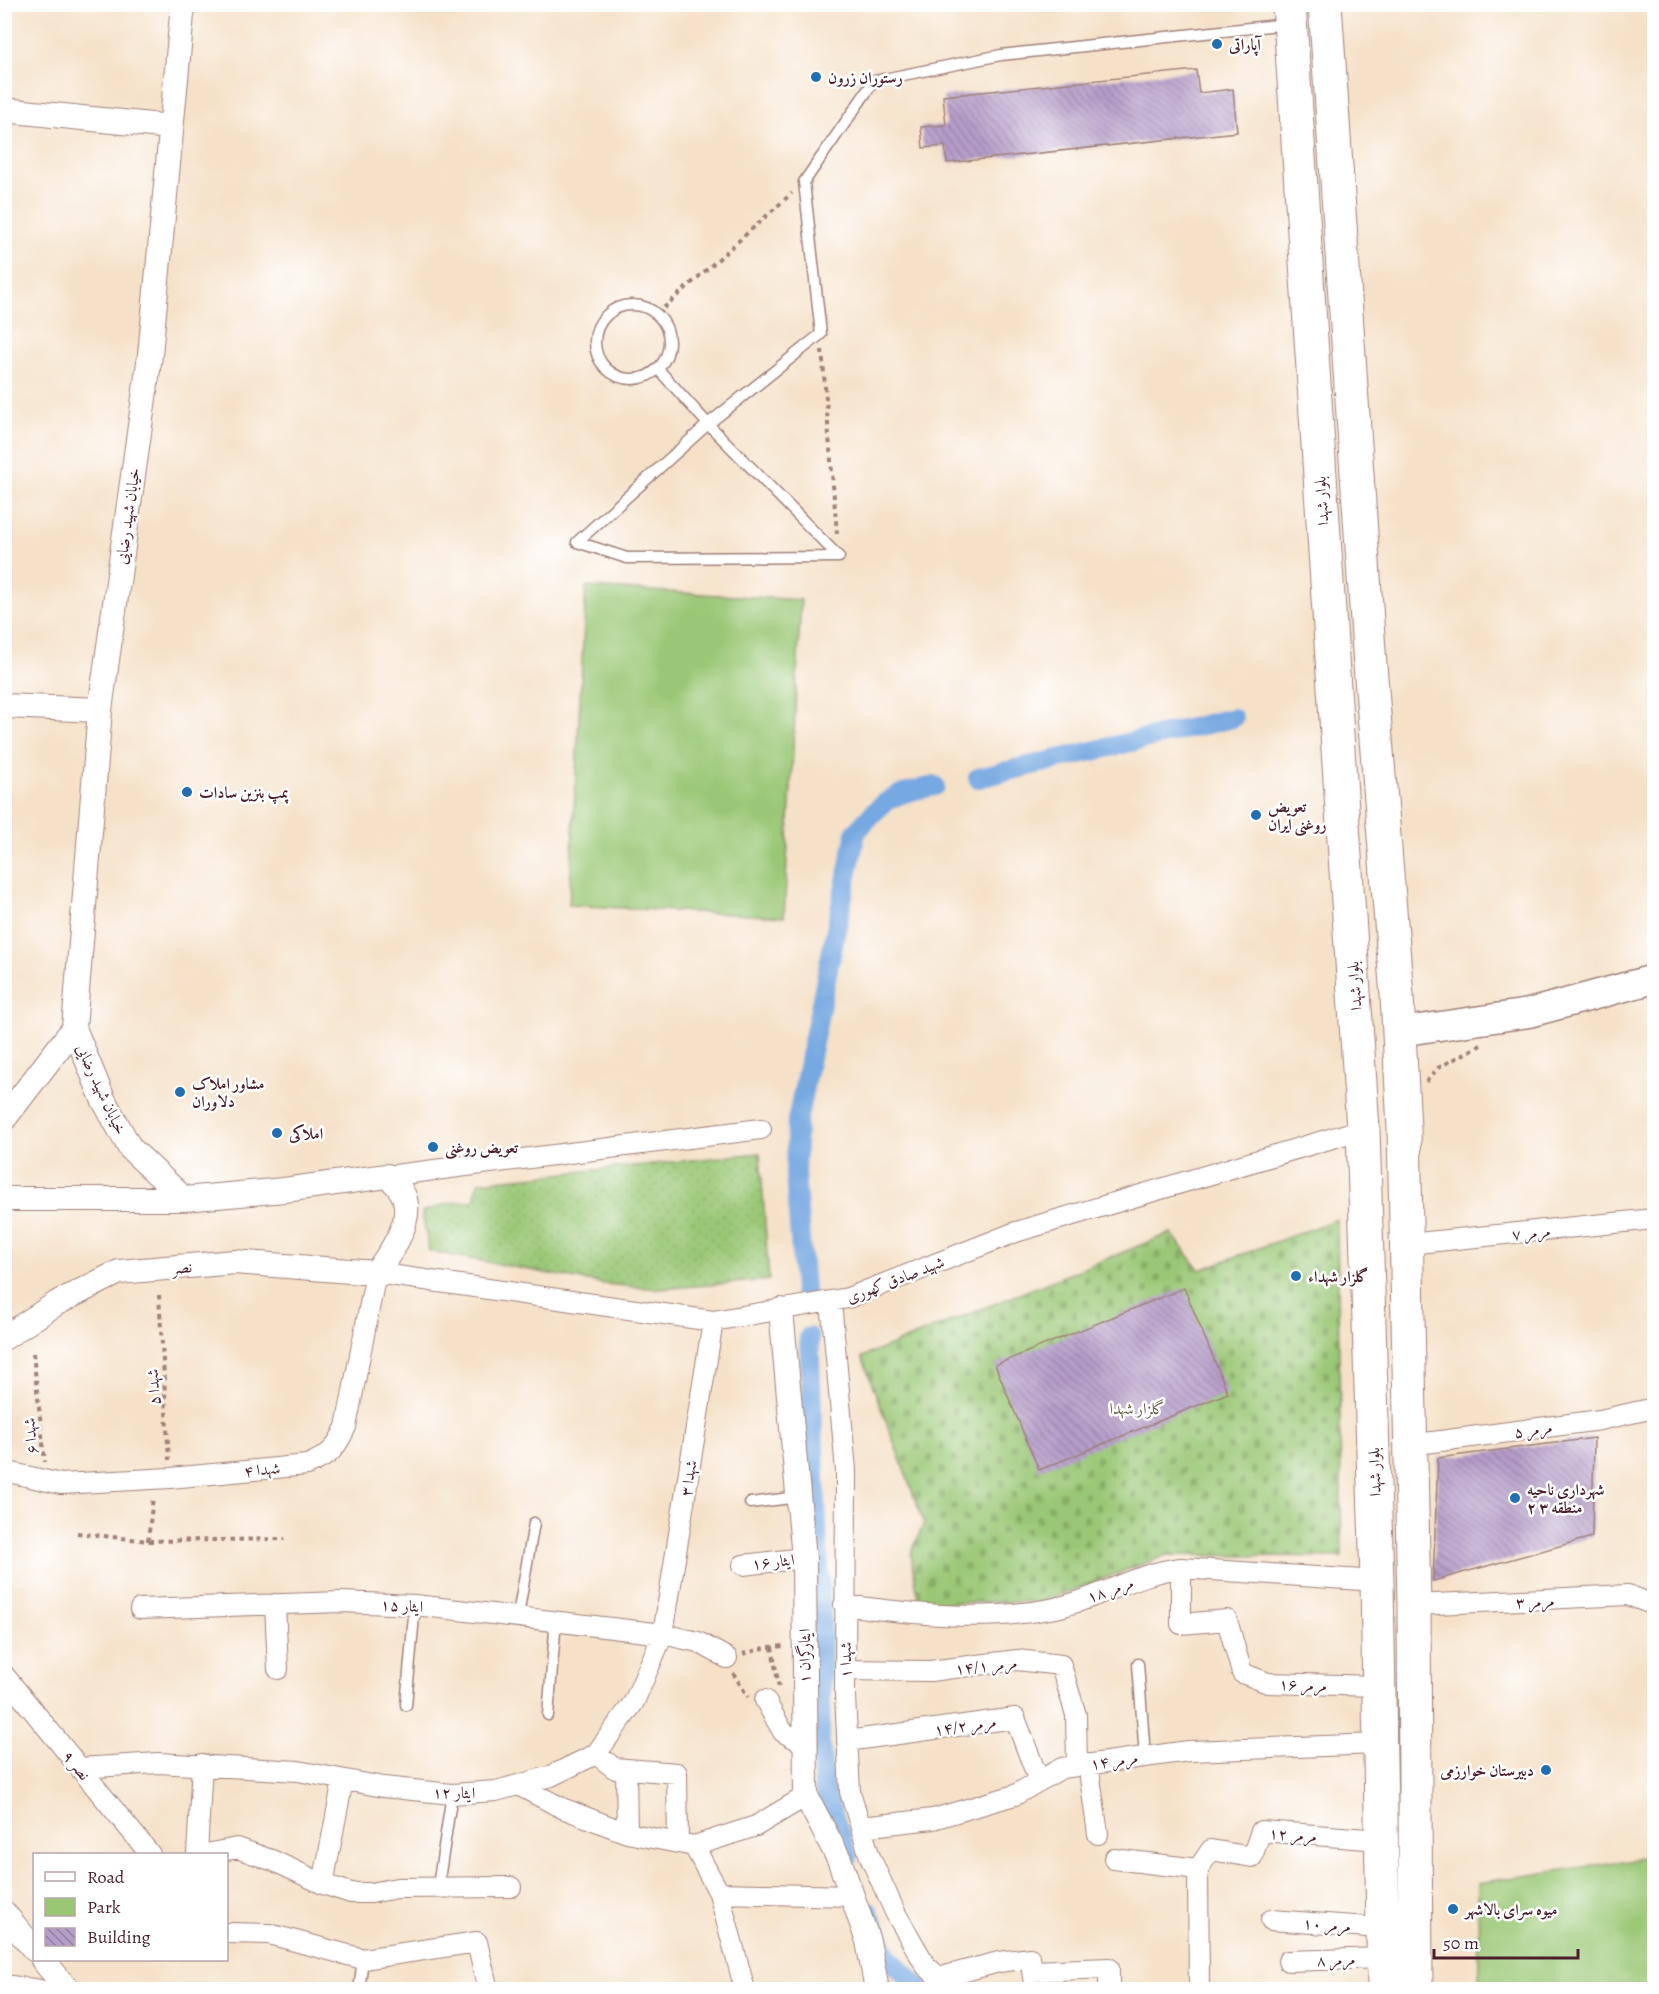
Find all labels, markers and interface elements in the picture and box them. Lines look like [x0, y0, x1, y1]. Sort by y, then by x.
place label: آپاراتی [1228, 34, 1263, 57]
marker: آپاراتی [1210, 37, 1224, 51]
place label: رستوران زرون [828, 67, 904, 89]
marker: رستوران زرون [809, 70, 823, 84]
street label: خیابان شهید رضایی [110, 466, 146, 566]
street label: بلوار شهدا [1309, 476, 1335, 526]
place label: پمپ بنزین سادات [199, 782, 289, 805]
marker: پمپ بنزین سادات [180, 785, 194, 799]
place label: تعویض روغنی ایران [1268, 796, 1327, 837]
marker: تعویض روغنی ایران [1249, 808, 1263, 822]
street label: بلوار شهدا [1342, 961, 1368, 1011]
street label: خیابان شهید رضایی [71, 1041, 132, 1138]
place label: مشاور املاک دلاوران [192, 1073, 265, 1113]
marker: مشاور املاک دلاوران [173, 1085, 187, 1099]
place label: املاکی [288, 1123, 323, 1145]
marker: املاکی [270, 1126, 284, 1140]
place label: تعویض روغنی [445, 1137, 519, 1160]
marker: تعویض روغنی [426, 1140, 440, 1154]
street label: مرمر ۷ [1511, 1220, 1552, 1246]
street label: شهید صادق کهوری [843, 1251, 948, 1309]
street label: نصر [169, 1256, 193, 1280]
place label: گلزار شهداء [1308, 1266, 1369, 1288]
marker: گلزار شهداء [1289, 1269, 1303, 1283]
street label: شهدا ۵ [142, 1368, 166, 1406]
park label: گلزار شهدا [1110, 1398, 1164, 1420]
street label: مرمر ۵ [1512, 1416, 1554, 1444]
street label: شهدا ۶ [18, 1417, 44, 1455]
street label: بلوار شهدا [1363, 1447, 1387, 1497]
street label: شهدا ۴ [243, 1457, 281, 1483]
street label: شهدا ۳ [675, 1458, 703, 1498]
place label: شهرداری ناحیه ۲ منطقه ۳ [1527, 1479, 1605, 1519]
marker: شهرداری ناحیه ۲ منطقه ۳ [1508, 1491, 1522, 1505]
street label: ایثار ۱۶ [751, 1549, 796, 1575]
street label: مرمر ۱۸ [1084, 1572, 1137, 1608]
street label: مرمر ۳ [1515, 1590, 1555, 1614]
street label: ایثار ۱۵ [380, 1594, 424, 1618]
street label: ایثارگران ۱ [794, 1629, 816, 1683]
street label: شهدا ۱ [835, 1642, 857, 1678]
street label: مرمر ۱۴/۱ [954, 1652, 1018, 1680]
street label: مرمر ۱۶ [1279, 1673, 1327, 1697]
street label: مرمر ۱۴/۲ [933, 1711, 998, 1741]
street label: نصر ۹ [57, 1746, 95, 1785]
street label: مرمر ۱۴ [1089, 1747, 1139, 1775]
place label: دبیرستان خوارزمی [1439, 1760, 1534, 1782]
marker: دبیرستان خوارزمی [1539, 1763, 1553, 1777]
street label: ایثار ۱۲ [432, 1782, 476, 1804]
street label: مرمر ۱۲ [1268, 1822, 1318, 1848]
legend [33, 1853, 228, 1961]
text: Road [87, 1865, 125, 1889]
text: Park [87, 1895, 121, 1919]
place label: میوه سرای بالاشهر [1463, 1899, 1558, 1921]
marker: میوه سرای بالاشهر [1446, 1902, 1460, 1916]
street label: مرمر ۱۰ [1302, 1912, 1352, 1938]
scale bar [1434, 1922, 1578, 1960]
text: Building [87, 1925, 151, 1949]
text: 50 m [1443, 1931, 1479, 1955]
street label: مرمر ۸ [1316, 1948, 1356, 1972]

